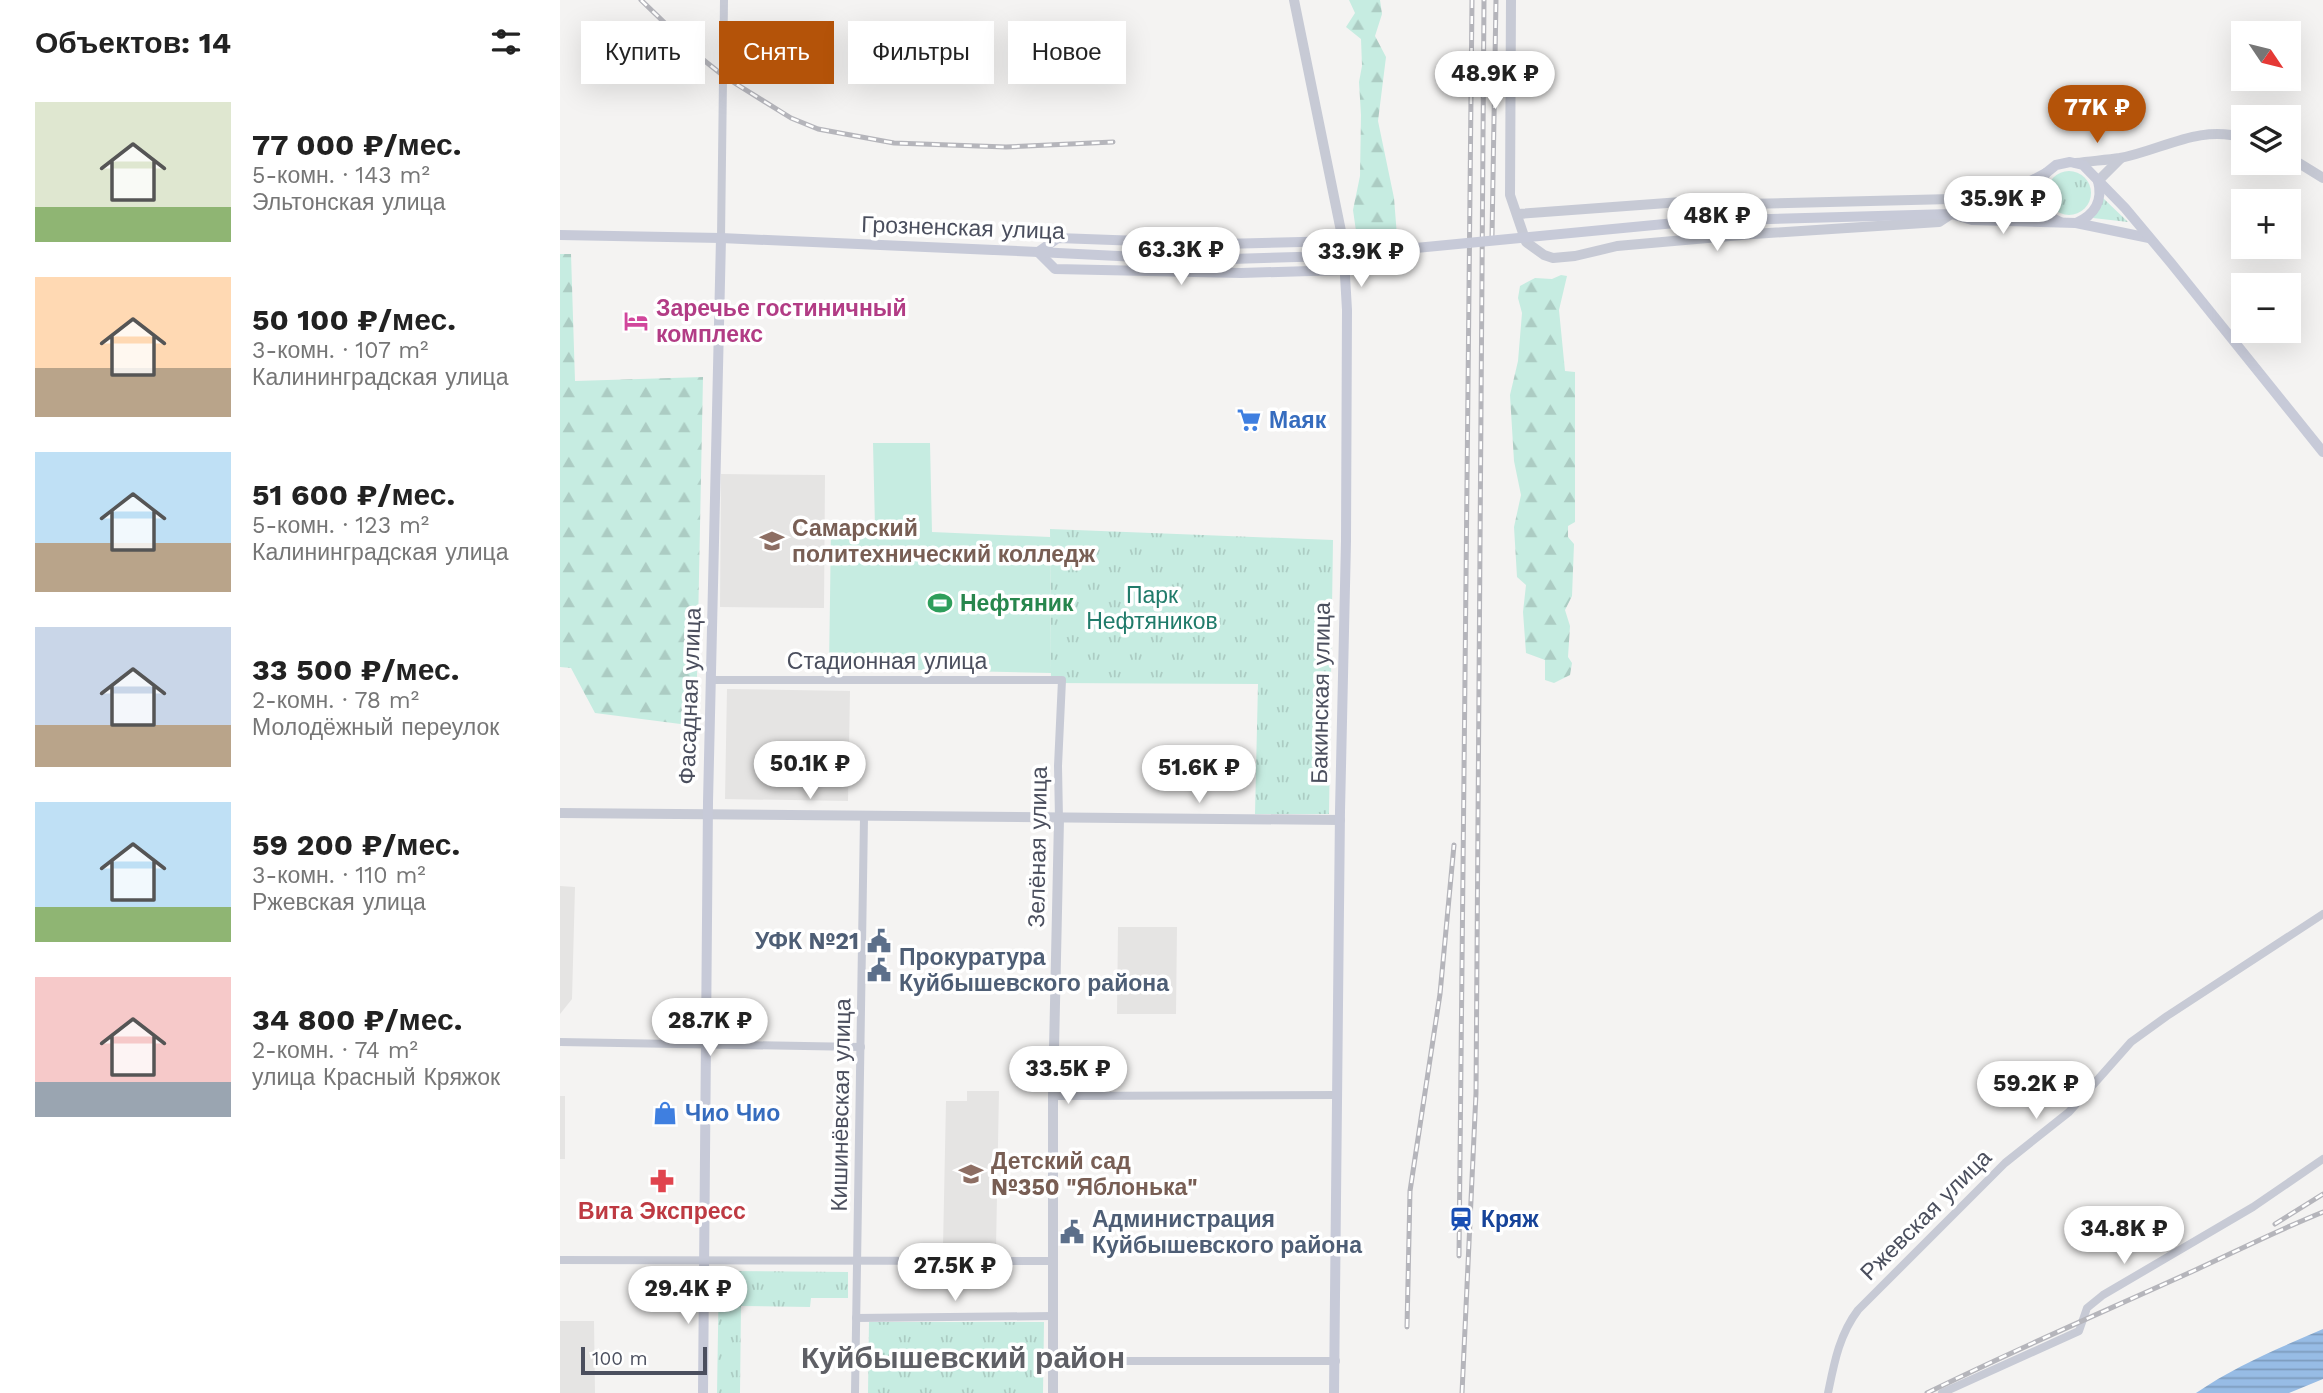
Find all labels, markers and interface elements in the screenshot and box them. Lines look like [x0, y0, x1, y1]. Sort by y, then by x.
chip: Купить [581, 21, 705, 84]
chip: Снять [719, 21, 834, 84]
chip: Фильтры [848, 21, 994, 84]
chip: Новое [1008, 21, 1126, 84]
north arrow [2231, 21, 2301, 91]
map controls [2231, 21, 2301, 343]
icon: filters [487, 23, 525, 61]
text: Объектов: 14 [35, 25, 231, 60]
pin: 48.9K ₽ [1430, 52, 1560, 111]
text: 48.9K ₽ [1451, 60, 1539, 87]
pin: 77K ₽ [2048, 86, 2146, 145]
text: 77K ₽ [2064, 94, 2130, 121]
button: layers [2231, 105, 2301, 175]
text: 77 000 ₽/мес. [252, 127, 461, 162]
icon: home [91, 130, 175, 214]
text: 5-комн. · 143 m² [252, 162, 430, 189]
pin: 35.9K ₽ [1938, 176, 2068, 236]
text: 35.9K ₽ [1960, 185, 2046, 212]
text: Эльтонская улица [252, 189, 446, 216]
button: + [2231, 189, 2301, 259]
pin: 48K ₽ [1668, 194, 1766, 253]
text: 48K ₽ [1683, 202, 1751, 229]
street label: Грозненская улица [861, 211, 1065, 245]
pin: 63.3K ₽ [1116, 228, 1246, 287]
pin: 33.9K ₽ [1296, 230, 1426, 289]
text: 63.3K ₽ [1138, 236, 1224, 263]
text: 33.9K ₽ [1318, 238, 1404, 265]
button: − [2231, 273, 2301, 343]
place label: Заречье гостиничный комплекс [656, 295, 907, 348]
text: 50 100 ₽/мес. [252, 302, 456, 337]
icon: home [91, 305, 175, 389]
hotel icon: Заречье гостиничный комплекс [622, 307, 650, 335]
text: 3-комн. · 107 m² [252, 337, 429, 364]
text: Калининградская улица [252, 364, 509, 391]
supermarket icon: Маяк [1235, 406, 1263, 434]
place label: Маяк [1269, 407, 1327, 434]
text: 51 600 ₽/мес. [252, 477, 455, 512]
icon: home [91, 480, 175, 564]
text: 5-комн. · 123 m² [252, 512, 429, 539]
place label: Самарский политехнический колледж [792, 515, 1096, 568]
school or university icon: Самарский политехнический колледж [758, 527, 786, 555]
text: Калининградская улица [252, 539, 509, 566]
park label: Парк Нефтяников [1086, 582, 1218, 635]
sports icon: Нефтяник [926, 589, 954, 617]
place label: Нефтяник [960, 590, 1074, 617]
street label: Бакинская улица [1306, 602, 1336, 784]
street label: Фасадная улица [673, 607, 707, 785]
street label: Стадионная улица [787, 648, 987, 675]
text: 33 500 ₽/мес. [252, 652, 459, 687]
icon: home [91, 655, 175, 739]
text: 2-комн. · 78 m² [252, 687, 419, 714]
text: Молодёжный переулок [252, 714, 499, 741]
pin: 50.1K ₽ [745, 742, 875, 801]
pin: 51.6K ₽ [1134, 746, 1264, 805]
text: 50.1K ₽ [770, 750, 850, 777]
text: 51.6K ₽ [1158, 754, 1240, 781]
street label: Зелёная улица [1023, 766, 1053, 928]
text: 59 200 ₽/мес. [252, 827, 460, 862]
icon: home [91, 830, 175, 914]
text: 3-комн. · 110 m² [252, 862, 426, 889]
text: Ржевская улица [252, 889, 426, 916]
public building icon: УФК №21 [865, 927, 893, 955]
place label: УФК №21 [755, 928, 859, 955]
place label: Прокуратура Куйбышевского района [899, 944, 1169, 997]
public building icon: Прокуратура Куйбышевского района [865, 956, 893, 984]
pin: 28.7K ₽ [645, 998, 775, 1058]
street label: Кишинёвская улица [826, 998, 856, 1212]
text: 34 800 ₽/мес. [252, 1002, 462, 1037]
icon: home [91, 1005, 175, 1089]
text: 28.7K ₽ [668, 1007, 752, 1034]
text: 2-комн. · 74 m² [252, 1037, 418, 1064]
pin: 33.5K ₽ [1003, 1046, 1133, 1106]
text: 33.5K ₽ [1025, 1055, 1111, 1082]
pin: 59.2K ₽ [1971, 1062, 2101, 1121]
text: улица Красный Кряжок [252, 1064, 500, 1091]
text: 59.2K ₽ [1993, 1070, 2079, 1097]
shop icon: Чио Чио [651, 1099, 679, 1127]
place label: Чио Чио [685, 1100, 780, 1127]
street label: Ржевская улица [1855, 1144, 1997, 1286]
place label: Детский сад №350 "Яблонька" [991, 1148, 1198, 1201]
school or university icon: Детский сад №350 "Яблонька" [957, 1160, 985, 1188]
pharmacy icon: Вита Экспресс [648, 1167, 676, 1195]
place label: Вита Экспресс [578, 1198, 746, 1225]
station icon: Кряж [1447, 1205, 1475, 1233]
place label: Администрация Куйбышевского района [1092, 1206, 1362, 1259]
place label: Кряж [1481, 1206, 1539, 1233]
pin: 34.8K ₽ [2059, 1206, 2189, 1266]
text: 34.8K ₽ [2080, 1215, 2168, 1242]
public building icon: Администрация Куйбышевского района [1058, 1218, 1086, 1246]
pin: 27.5K ₽ [890, 1244, 1020, 1303]
text: 27.5K ₽ [914, 1252, 996, 1279]
pin: 29.4K ₽ [623, 1266, 753, 1326]
text: 29.4K ₽ [644, 1275, 732, 1302]
district label: Куйбышевский район [801, 1340, 1125, 1375]
scale bar [581, 1344, 707, 1376]
text: 100 m [592, 1347, 648, 1370]

